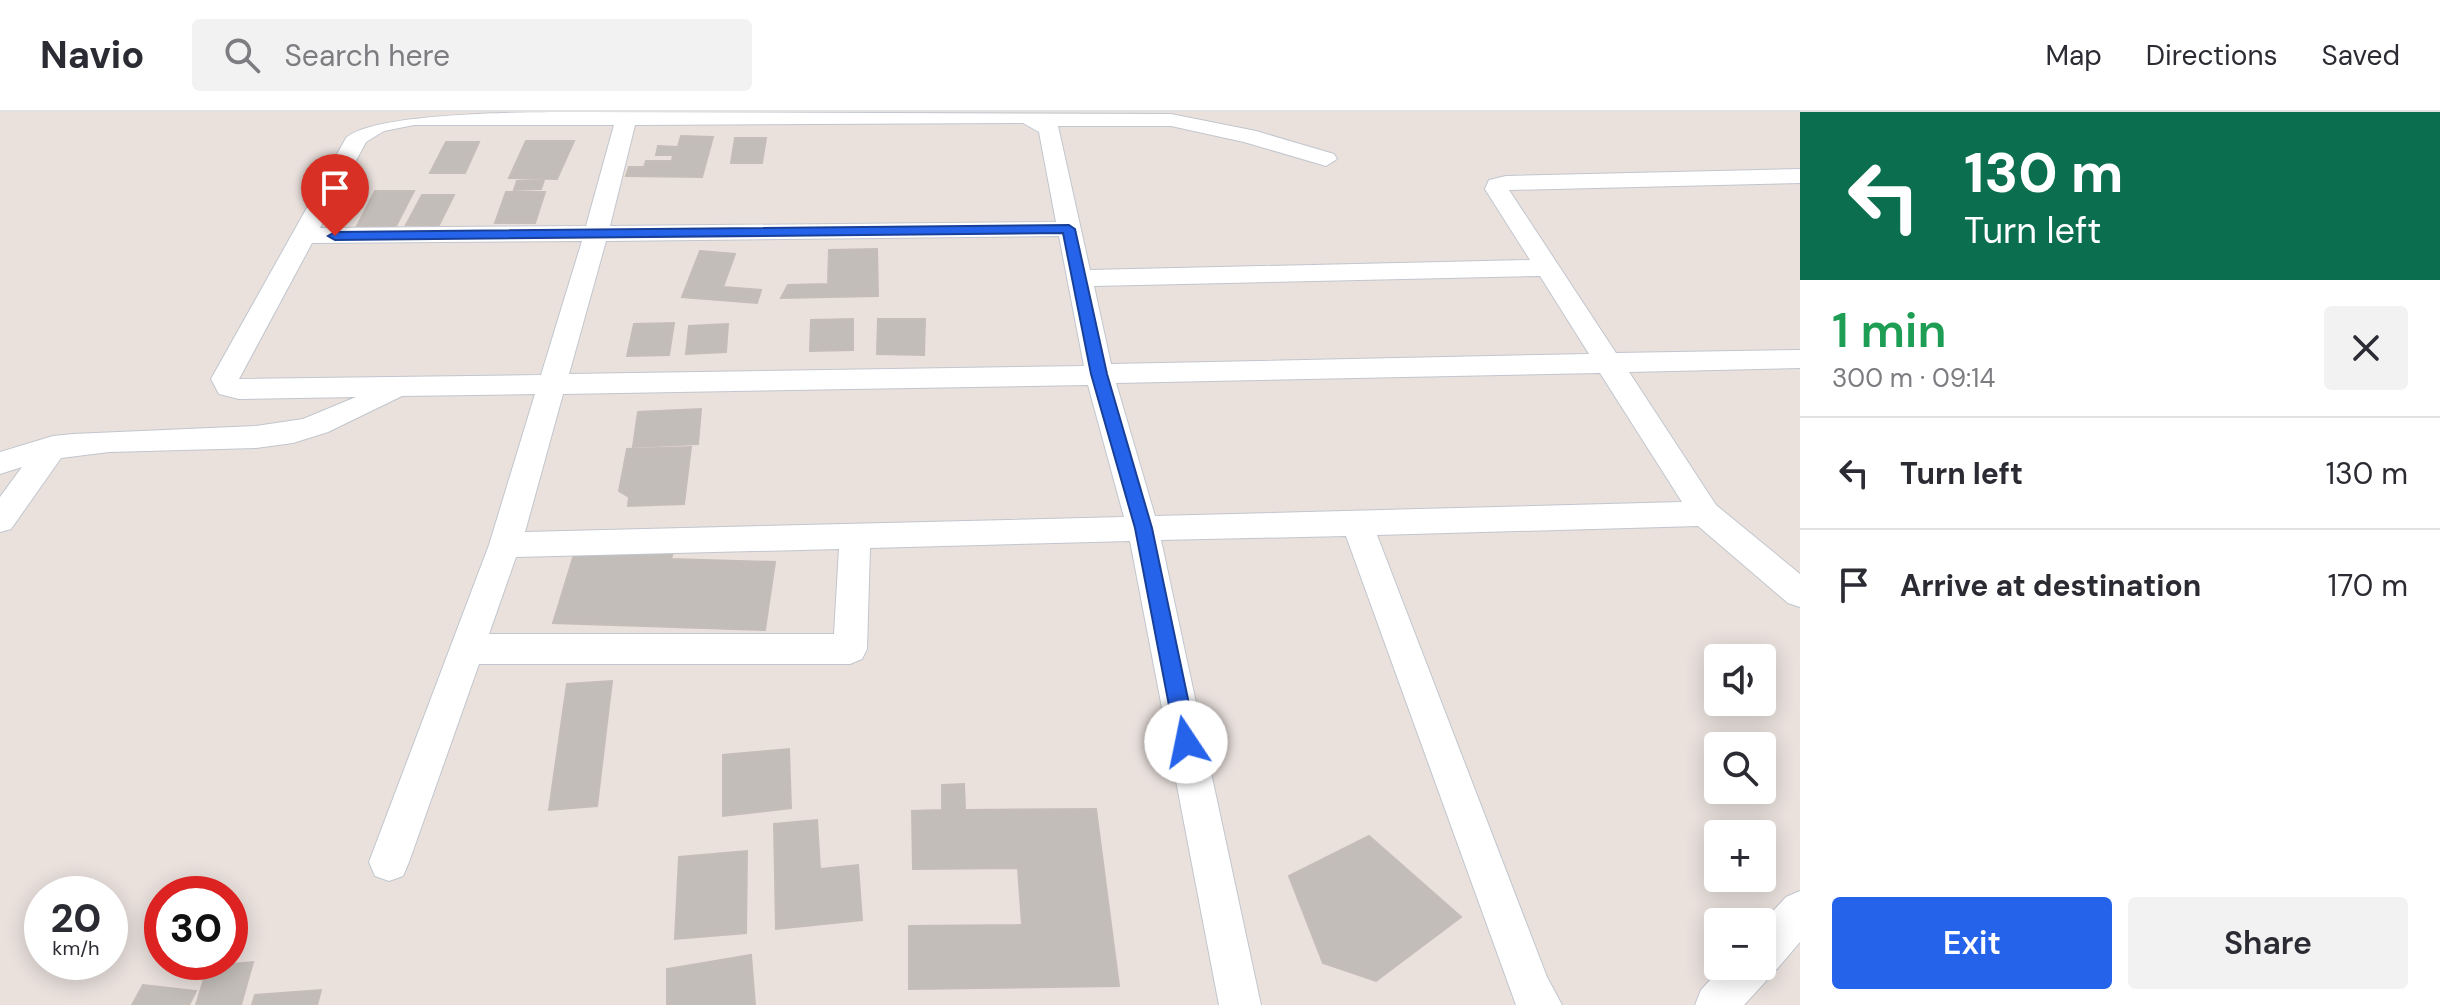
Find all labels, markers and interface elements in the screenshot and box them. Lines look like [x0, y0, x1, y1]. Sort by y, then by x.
search box [192, 19, 752, 91]
text: Navio [40, 30, 144, 80]
icon: search [220, 33, 264, 77]
text: Search here [284, 36, 450, 75]
text: Map [2045, 37, 2102, 74]
text: Directions [2146, 37, 2278, 74]
text: Saved [2322, 37, 2400, 74]
text: 130 m [1964, 136, 2123, 209]
icon: left [1832, 144, 1936, 248]
pin [301, 154, 369, 236]
icon: arrive [313, 166, 357, 210]
text: Turn left [1964, 207, 2101, 254]
text: 1 min [1832, 299, 1947, 362]
button: close [2324, 306, 2408, 390]
text: 300 m · 09:14 [1832, 361, 1995, 395]
icon: left [1832, 451, 1876, 495]
text: Turn left [1900, 454, 2023, 493]
text: 130 m [2326, 454, 2408, 493]
icon: arrive [1832, 563, 1876, 607]
text: Arrive at destination [1900, 566, 2201, 605]
text: 170 m [2328, 566, 2408, 605]
map controls [1704, 644, 1776, 980]
button: sound [1704, 644, 1776, 716]
position arrow [1144, 700, 1228, 784]
button: search [1704, 732, 1776, 804]
button: + [1704, 820, 1776, 892]
speed limit sign: 30 [144, 876, 248, 980]
text: 20 [50, 892, 102, 944]
button: Exit [1832, 897, 2112, 989]
button: Share [2128, 897, 2408, 989]
button: − [1704, 908, 1776, 980]
text: km/h [52, 935, 100, 961]

